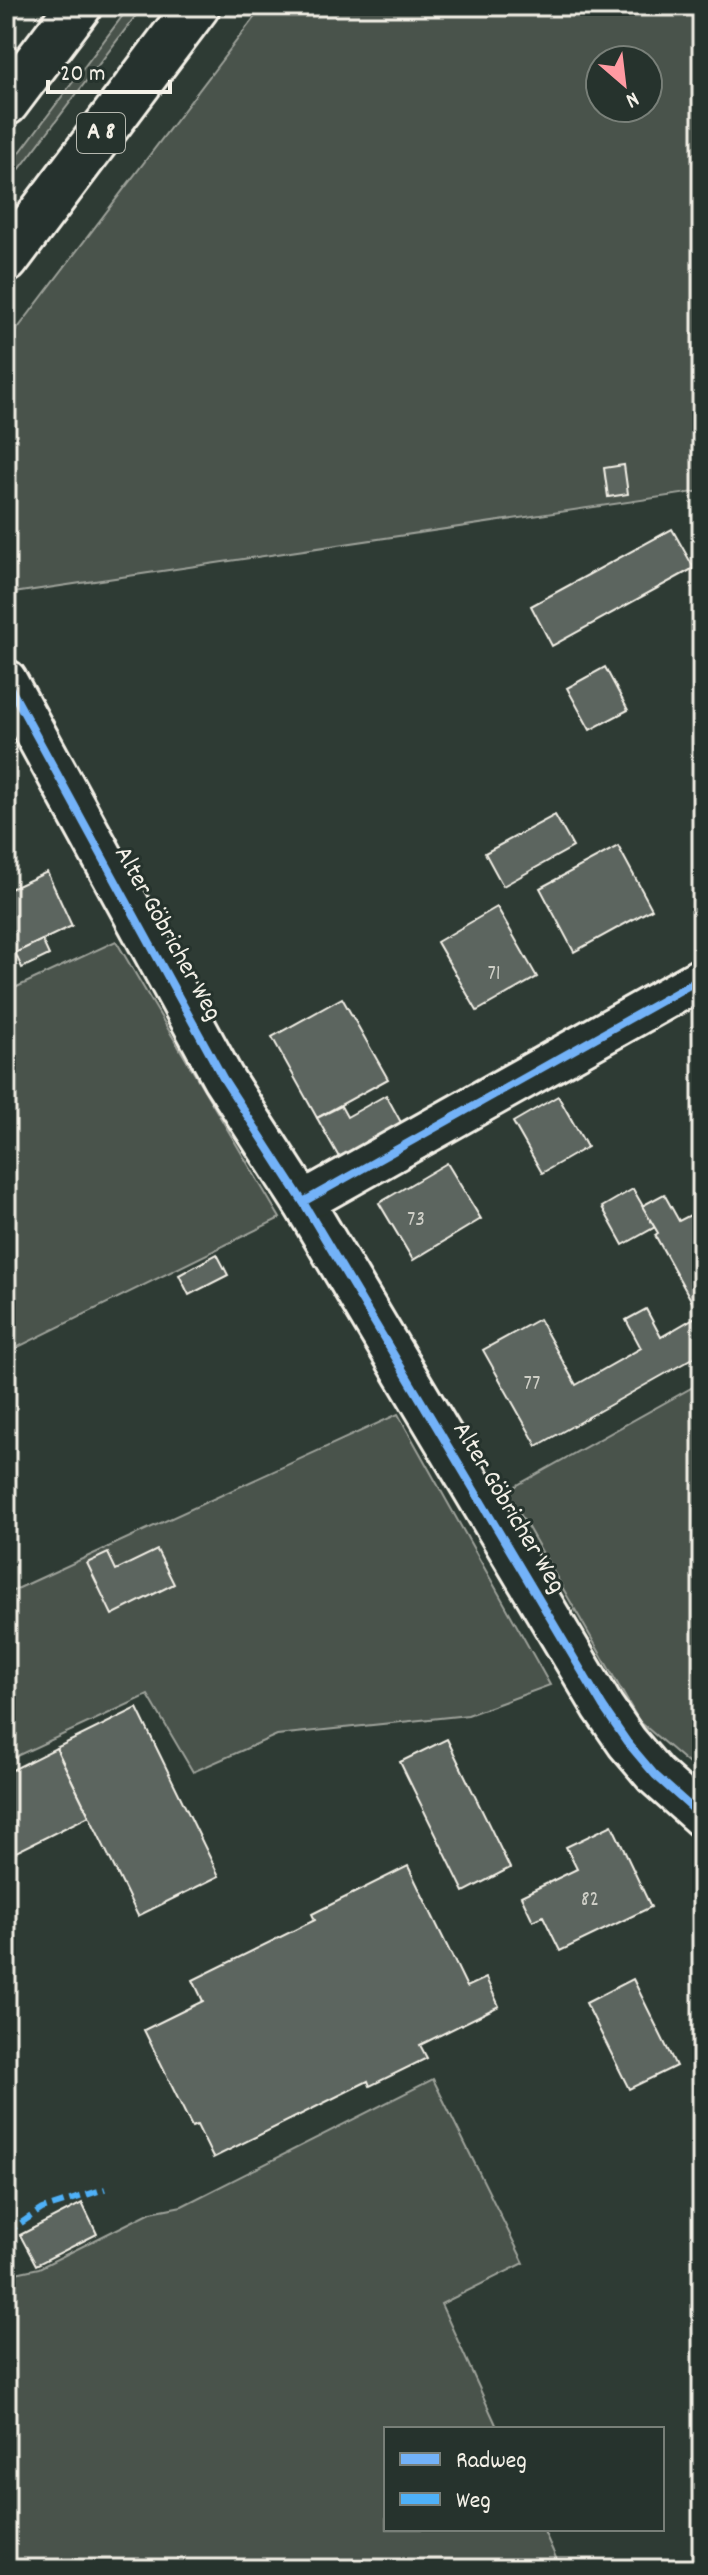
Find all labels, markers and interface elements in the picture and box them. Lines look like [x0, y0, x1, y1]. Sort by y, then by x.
scale bar [48, 44, 170, 94]
north arrow [584, 44, 664, 124]
text: 20 m [60, 58, 106, 92]
text: N [620, 82, 644, 115]
road number: A 8 [77, 113, 125, 153]
street label: Alter Göbricher Weg [104, 840, 230, 1028]
house number: 71 [487, 959, 501, 990]
house number: 73 [407, 1205, 425, 1236]
house number: 77 [524, 1369, 540, 1400]
street label: Alter Göbricher Weg [442, 1415, 574, 1601]
house number: 82 [581, 1885, 599, 1916]
legend [384, 2427, 664, 2531]
text: Radweg [456, 2445, 527, 2479]
text: Weg [456, 2485, 491, 2519]

